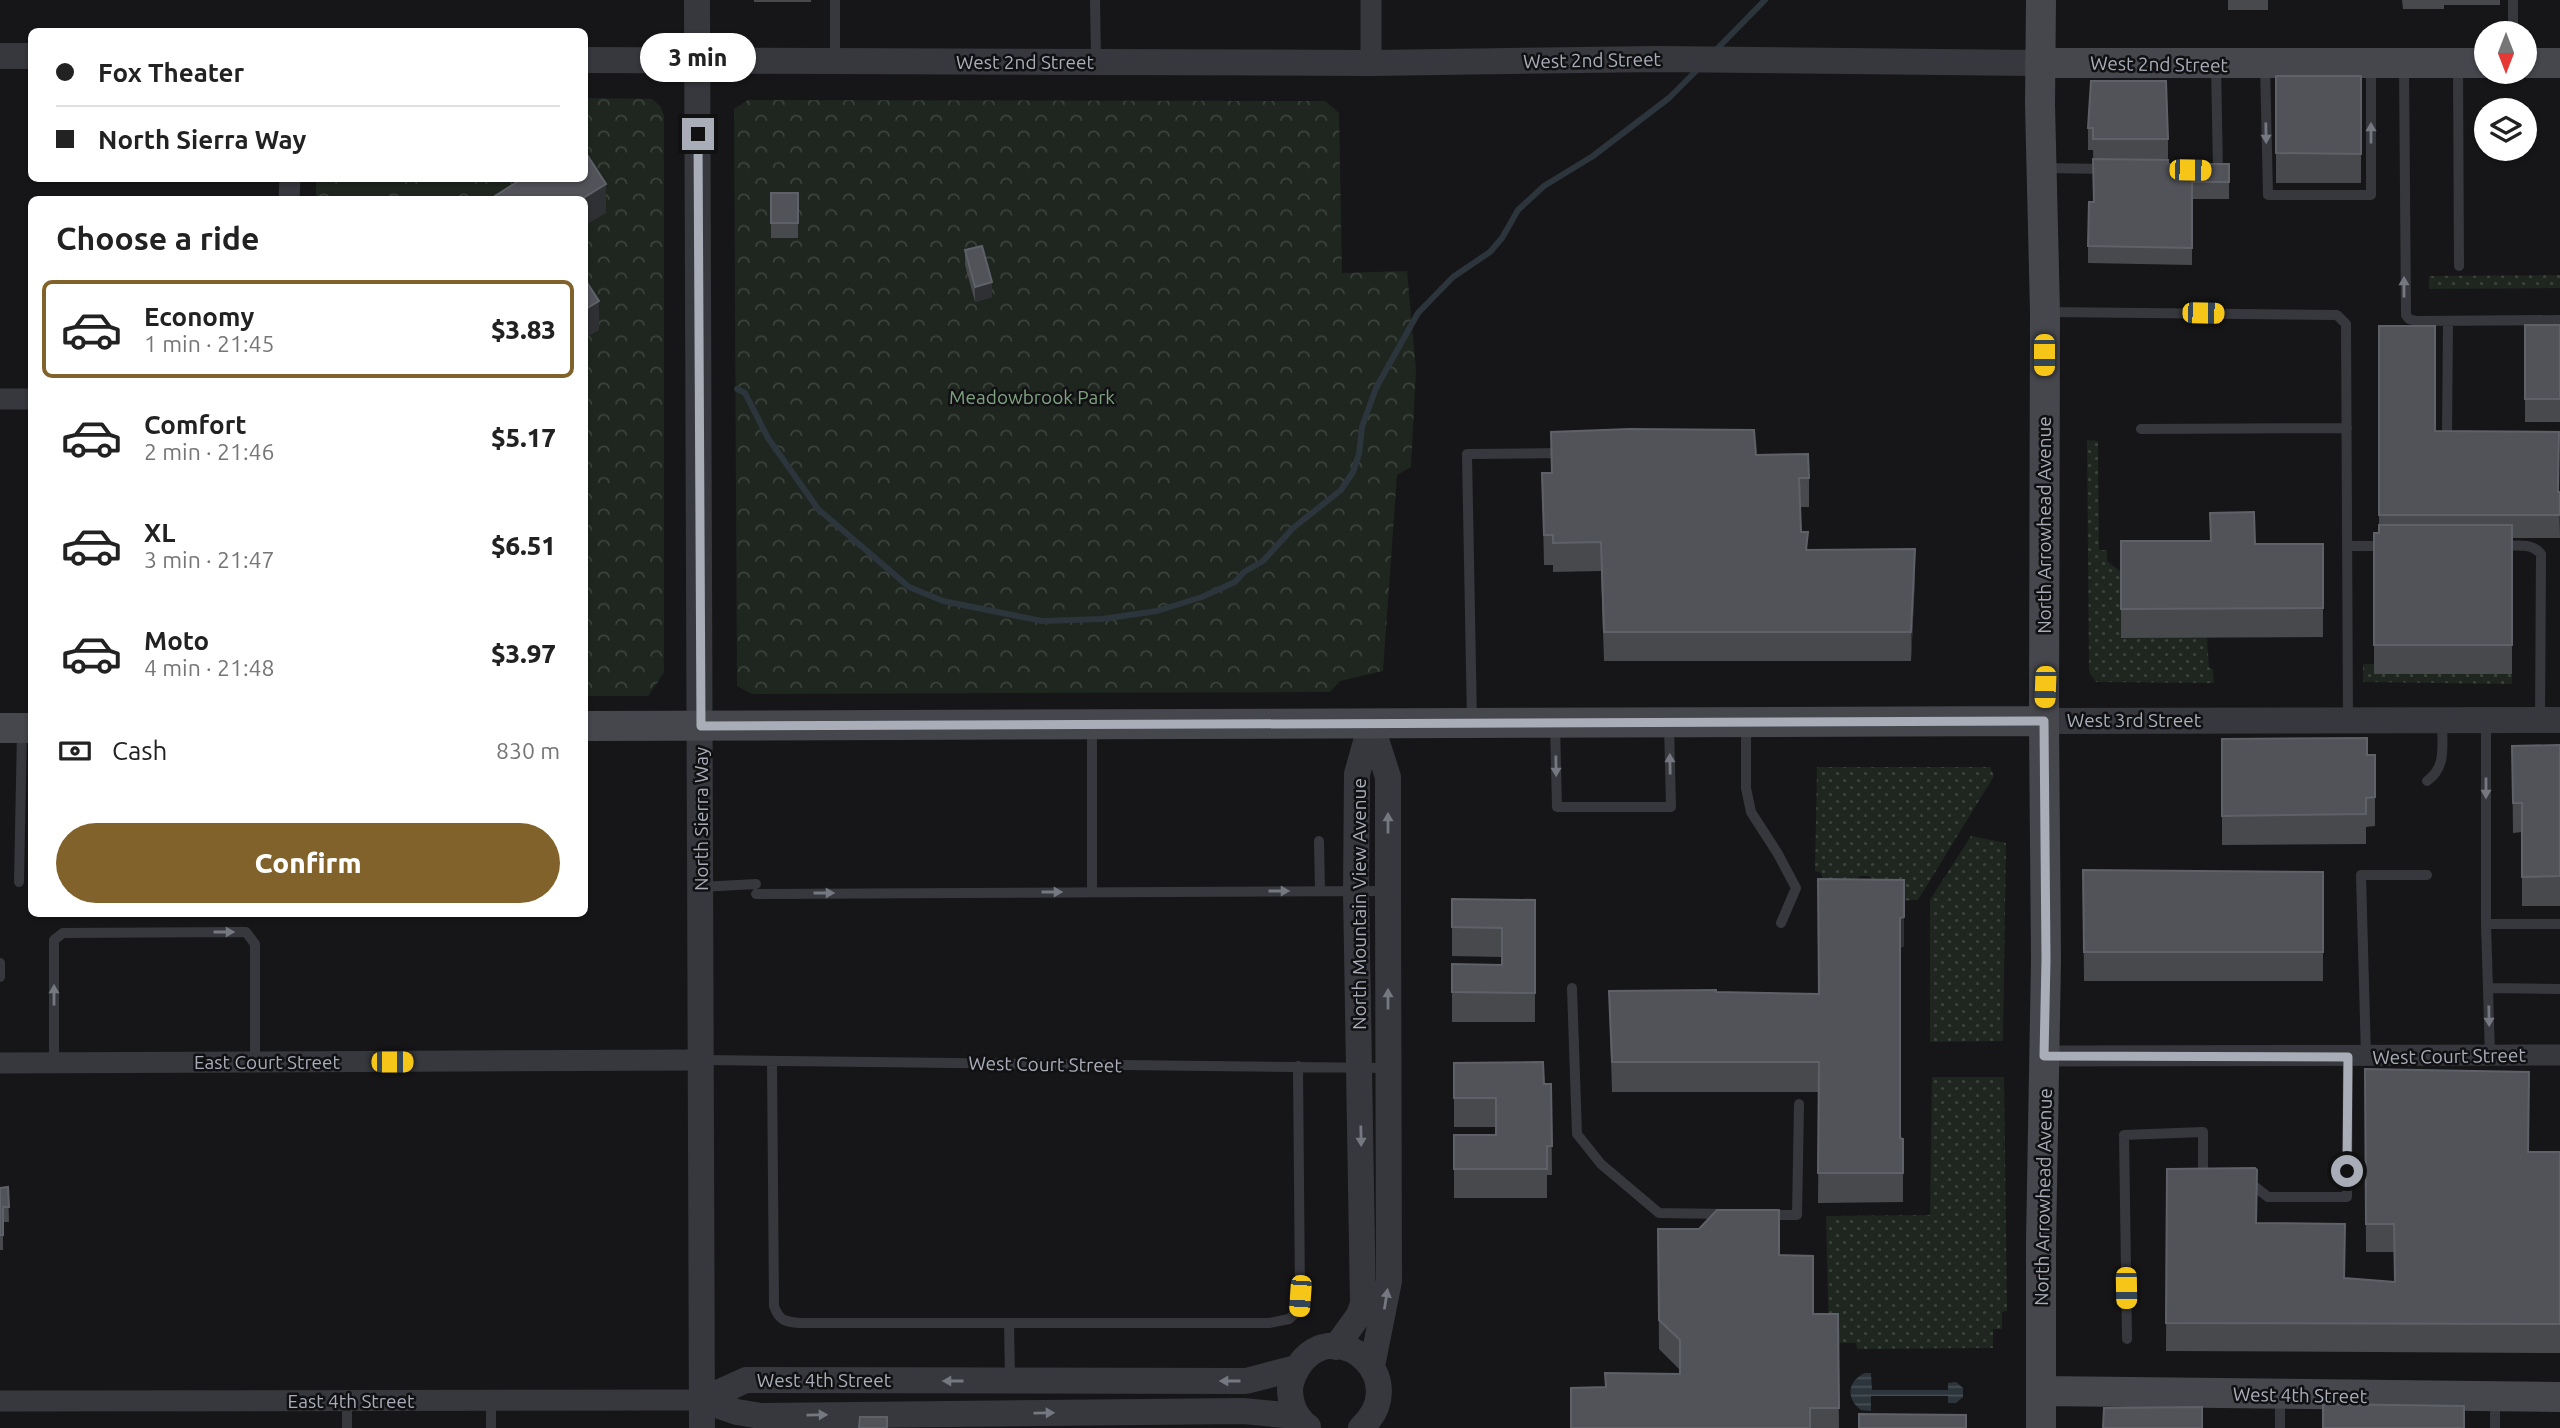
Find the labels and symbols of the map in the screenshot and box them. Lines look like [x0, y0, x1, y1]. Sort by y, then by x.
north arrow [2474, 21, 2538, 84]
callout: 3 min [640, 32, 756, 82]
street label: West 2nd Street [1523, 48, 1662, 72]
street label: West 2nd Street [956, 51, 1094, 73]
street label: West 2nd Street [2090, 52, 2229, 76]
route end [682, 118, 714, 150]
one-way arrow [2261, 122, 2272, 144]
one-way arrow [2365, 122, 2377, 144]
car [2169, 159, 2212, 181]
one-way arrow [2398, 276, 2410, 298]
car [2182, 302, 2225, 324]
car [2034, 334, 2055, 376]
park label: Meadowbrook Park [949, 386, 1115, 408]
street label: North Arrowhead Avenue [2033, 416, 2055, 634]
car [2034, 666, 2057, 708]
street label: West 3rd Street [2067, 709, 2202, 731]
street label: North Sierra Way [690, 747, 712, 891]
one-way arrow [1664, 753, 1676, 775]
one-way arrow [1550, 755, 1561, 777]
one-way arrow [2480, 777, 2492, 799]
street label: North Mountain View Avenue [1348, 778, 1370, 1030]
one-way arrow [1382, 811, 1394, 833]
one-way arrow [1268, 885, 1290, 897]
one-way arrow [1041, 886, 1063, 898]
one-way arrow [813, 887, 835, 899]
one-way arrow [214, 926, 236, 938]
one-way arrow [48, 983, 60, 1005]
one-way arrow [1382, 988, 1394, 1010]
one-way arrow [2484, 1005, 2495, 1027]
street label: West Court Street [2372, 1044, 2526, 1068]
street label: East Court Street [194, 1051, 341, 1073]
car [372, 1052, 414, 1073]
street label: West Court Street [968, 1052, 1122, 1076]
street label: North Arrowhead Avenue [2030, 1088, 2056, 1306]
one-way arrow [1355, 1125, 1366, 1147]
route start [2331, 1155, 2363, 1187]
car [2116, 1267, 2137, 1309]
car [1289, 1274, 1312, 1318]
one-way arrow [1381, 1288, 1392, 1310]
street label: West 4th Street [757, 1369, 892, 1391]
one-way arrow [942, 1375, 964, 1387]
one-way arrow [1218, 1375, 1240, 1387]
street label: West 4th Street [2233, 1383, 2368, 1407]
street label: East 4th Street [288, 1390, 415, 1412]
one-way arrow [1034, 1407, 1056, 1419]
one-way arrow [806, 1410, 828, 1421]

